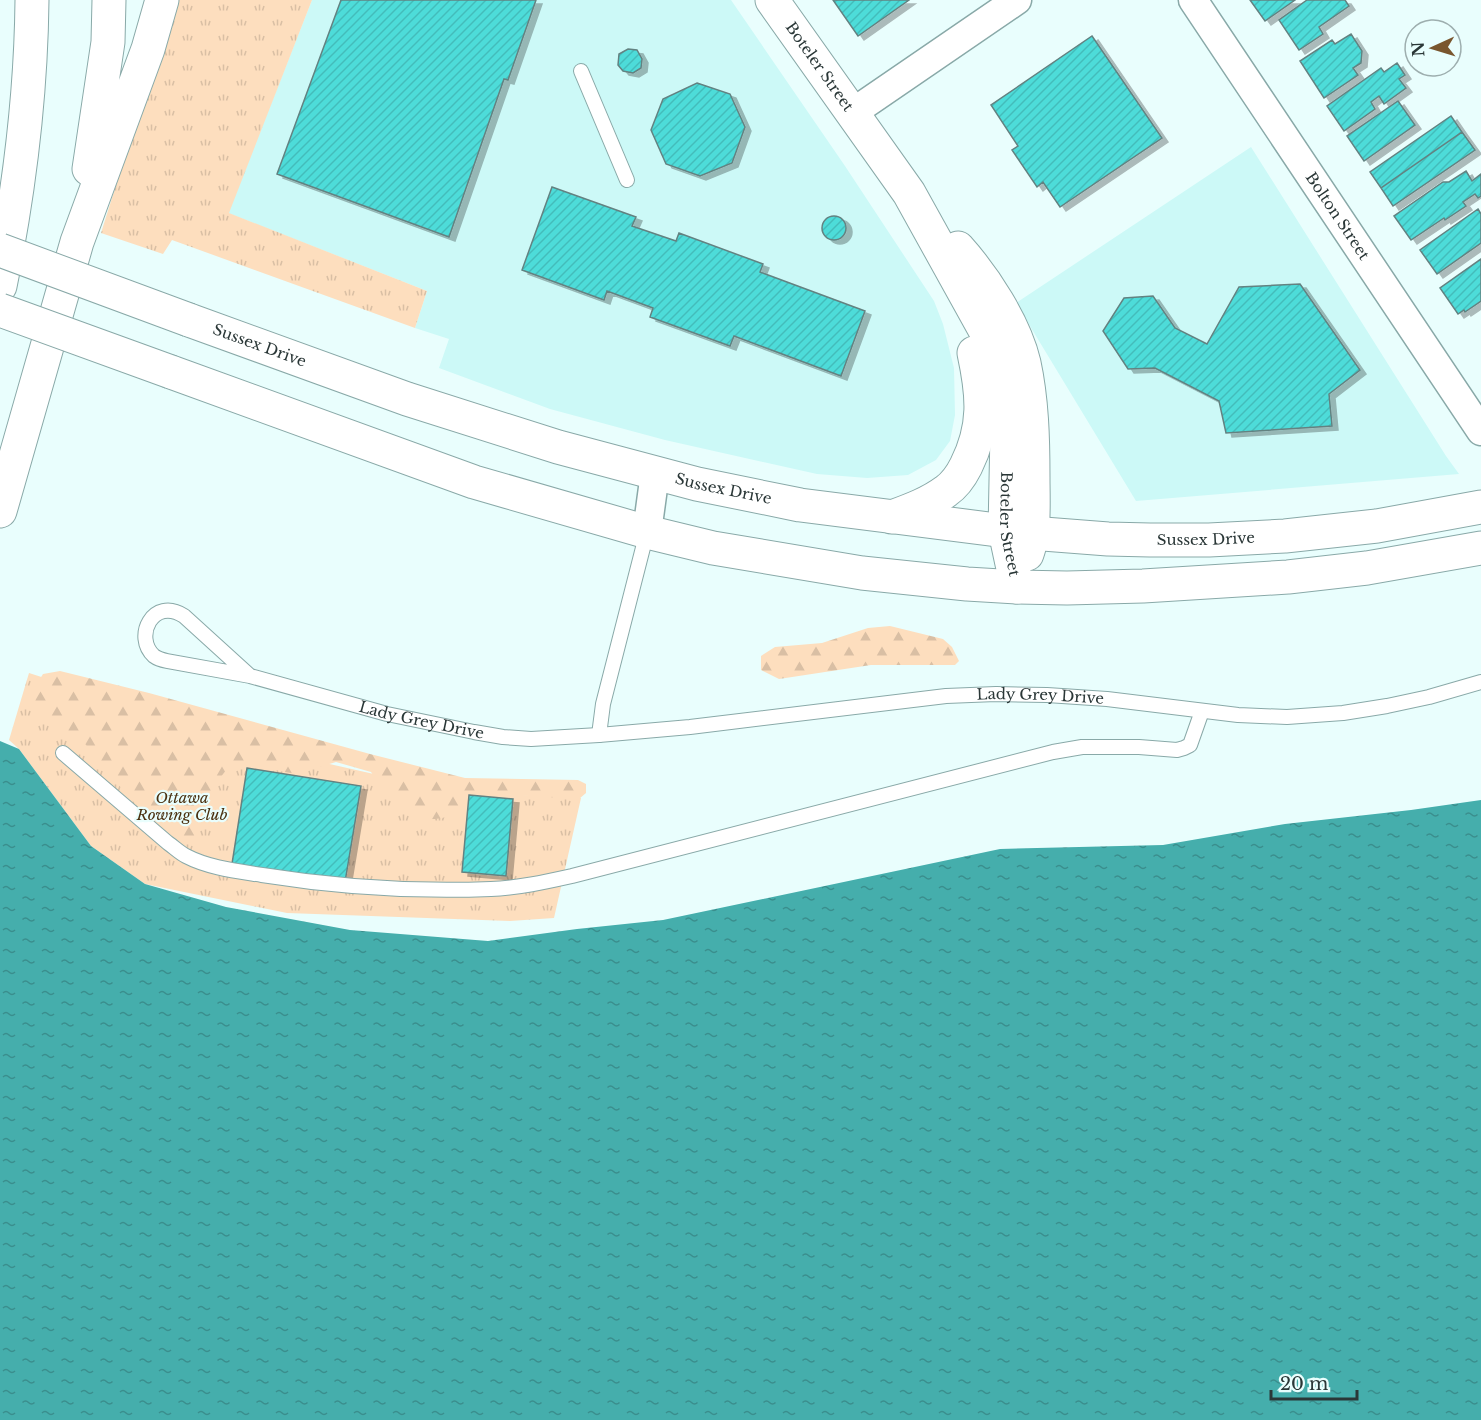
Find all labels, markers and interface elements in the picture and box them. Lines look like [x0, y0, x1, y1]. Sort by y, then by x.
street label: Boteler Street [782, 18, 858, 115]
north arrow [1403, 18, 1463, 78]
text: N [1408, 41, 1429, 57]
street label: Bolton Street [1302, 168, 1374, 264]
street label: Sussex Drive [210, 319, 309, 371]
street label: Sussex Drive [673, 469, 773, 508]
street label: Boteler Street [996, 472, 1024, 578]
street label: Sussex Drive [1157, 528, 1255, 549]
street label: Lady Grey Drive [976, 684, 1105, 708]
street label: Lady Grey Drive [357, 697, 486, 743]
park label: Ottawa Rowing Club [136, 788, 227, 824]
scale bar [1271, 1363, 1356, 1401]
text: 20 m [1280, 1373, 1328, 1395]

